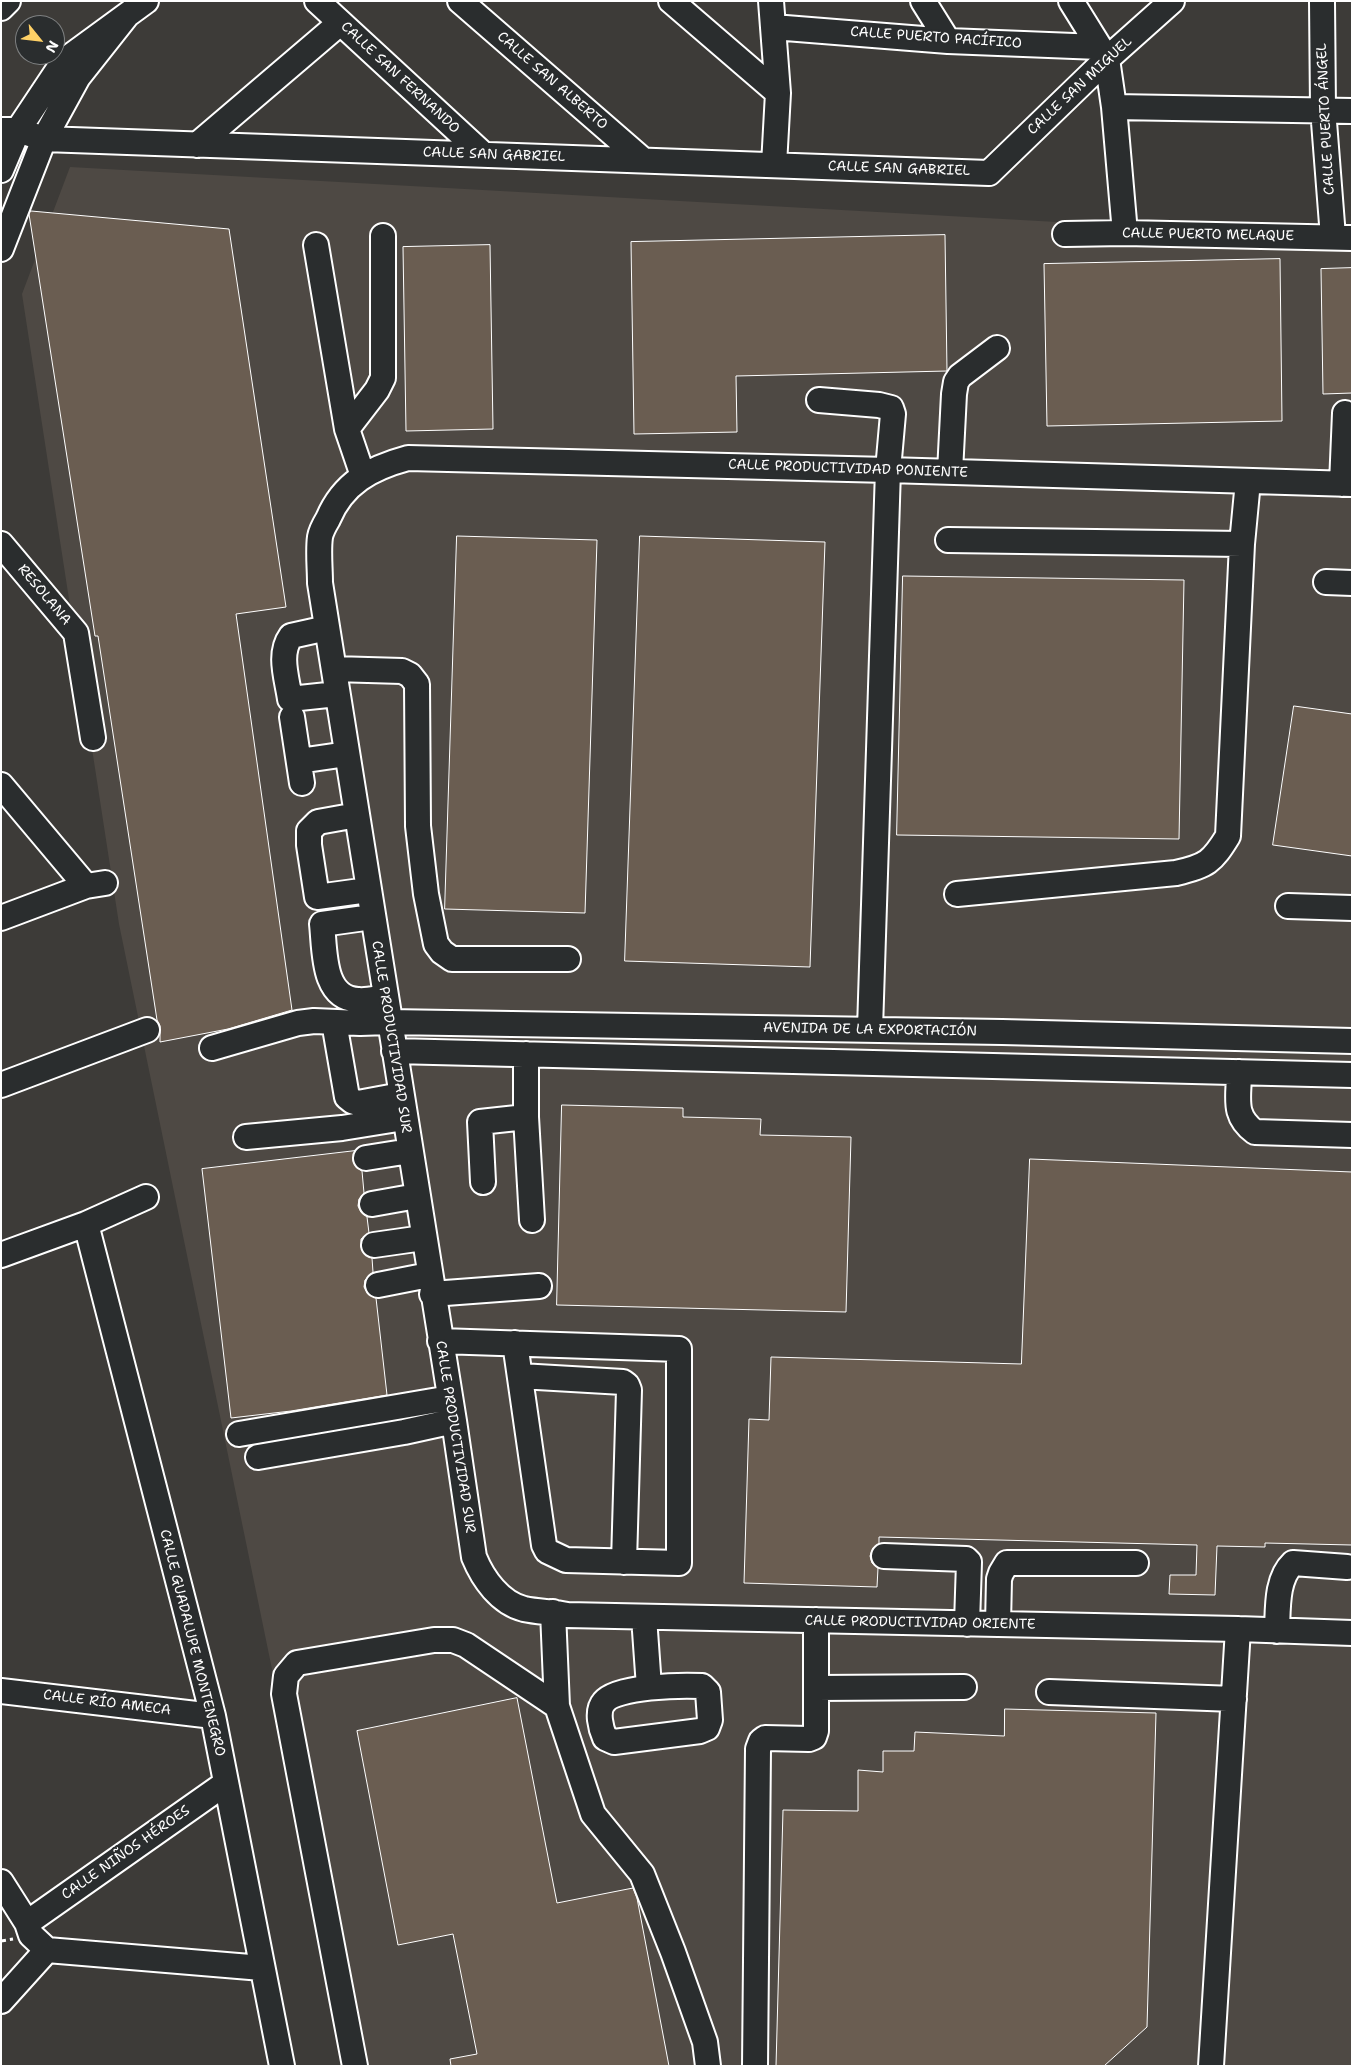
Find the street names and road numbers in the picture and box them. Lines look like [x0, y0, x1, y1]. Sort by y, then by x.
street label: CALLE SAN FERNANDO [337, 19, 463, 137]
street label: CALLE PUERTO PACÍFICO [850, 24, 1022, 52]
street label: CALLE SAN ALBERTO [493, 28, 611, 134]
street label: CALLE SAN MIGUEL [1024, 33, 1136, 139]
street label: CALLE PUERTO ÁNGEL [1314, 43, 1338, 195]
street label: CALLE SAN GABRIEL [423, 144, 565, 166]
street label: CALLE SAN GABRIEL [828, 158, 970, 180]
street label: CALLE PUERTO MELAQUE [1122, 225, 1294, 245]
street label: CALLE PRODUCTIVIDAD PONIENTE [728, 456, 968, 482]
street label: RESOLANA [14, 561, 74, 629]
street label: CALLE PRODUCTIVIDAD SUR [367, 940, 415, 1134]
street label: AVENIDA DE LA EXPORTACIÓN [763, 1020, 977, 1040]
street label: CALLE PRODUCTIVIDAD SUR [431, 1340, 479, 1534]
street label: CALLE GUADALUPE MONTENEGRO [156, 1528, 228, 1758]
street label: CALLE PRODUCTIVIDAD ORIENTE [804, 1613, 1036, 1633]
street label: CALLE RÍO AMECA [42, 1687, 172, 1719]
street label: CALLE NIÑOS HÉROES [59, 1802, 193, 1904]

